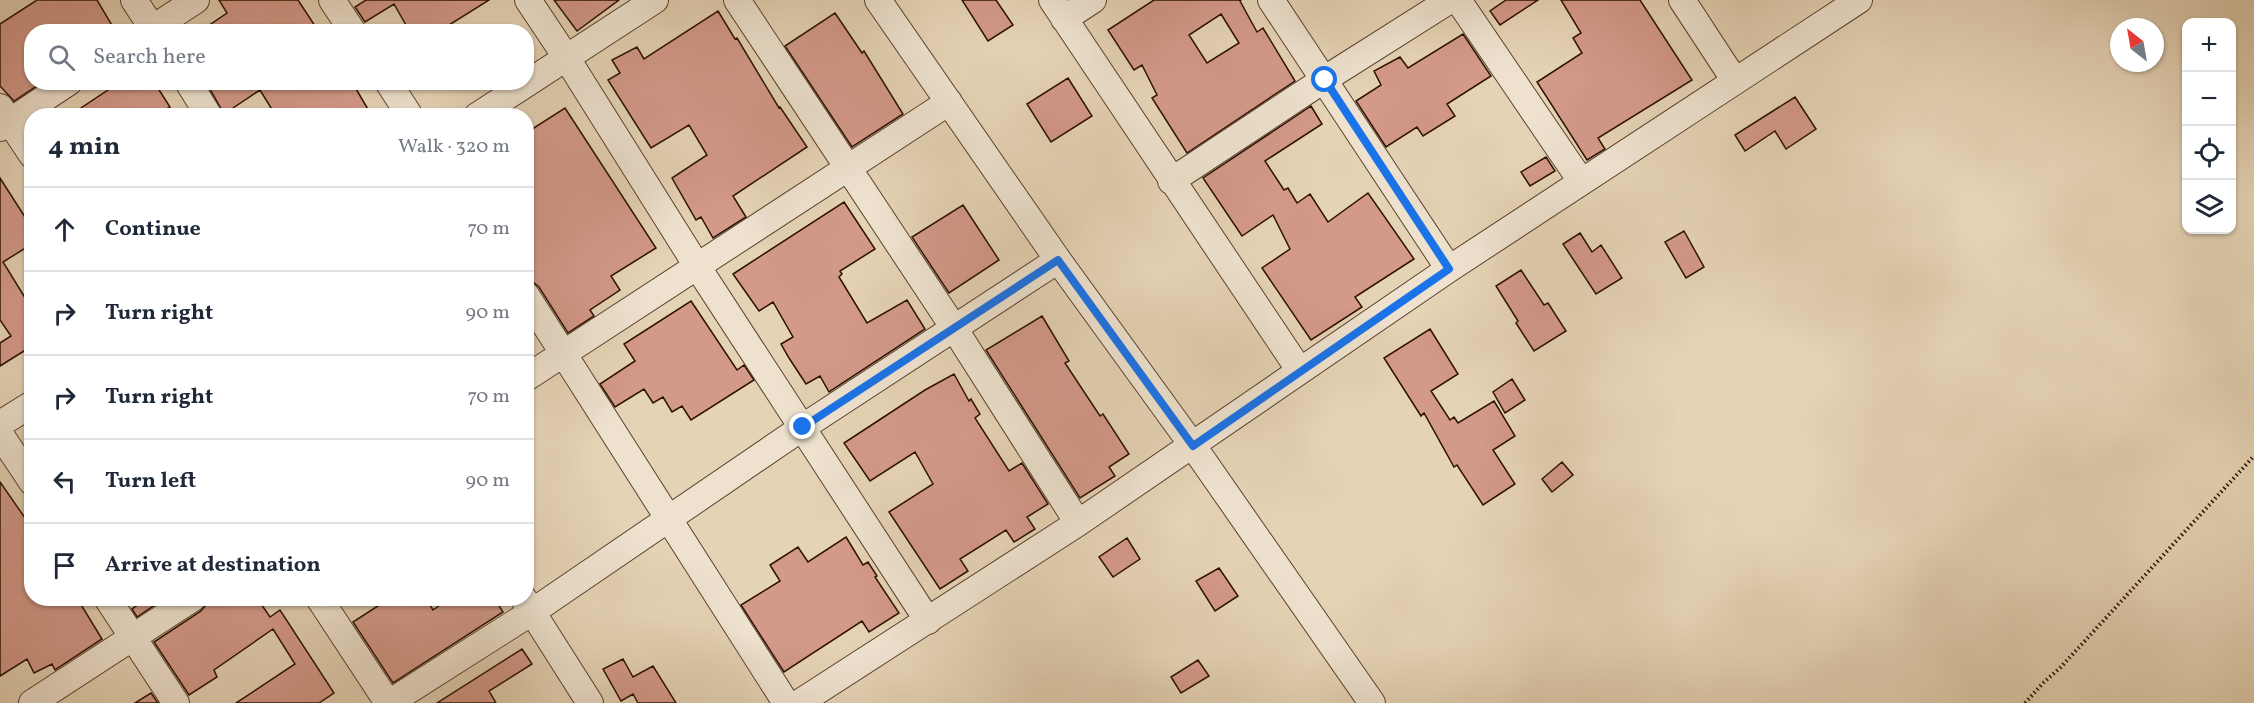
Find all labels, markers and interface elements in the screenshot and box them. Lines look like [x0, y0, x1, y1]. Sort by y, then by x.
north arrow [2110, 18, 2164, 72]
map controls [2182, 18, 2236, 234]
button: + [2182, 18, 2236, 72]
search box [24, 24, 534, 90]
icon: search [45, 41, 78, 74]
text: Search here [93, 42, 206, 73]
route start [1311, 66, 1337, 92]
button: − [2182, 72, 2236, 126]
button: locate [2182, 126, 2236, 180]
text: 4 min [48, 129, 120, 165]
text: Walk · 320 m [398, 133, 510, 161]
button: layers [2182, 180, 2236, 234]
icon: ahead [48, 213, 81, 246]
text: Continue [105, 214, 201, 245]
text: 70 m [467, 215, 510, 243]
icon: right [48, 297, 81, 330]
text: Turn right [105, 298, 213, 329]
text: 90 m [466, 299, 510, 327]
icon: right [48, 381, 81, 414]
text: Turn right [105, 382, 213, 413]
text: 70 m [467, 383, 510, 411]
route end [789, 413, 815, 439]
icon: left [48, 465, 81, 498]
text: Turn left [105, 466, 196, 497]
text: 90 m [466, 467, 510, 495]
icon: arrive [48, 549, 81, 582]
text: Arrive at destination [105, 550, 321, 581]

